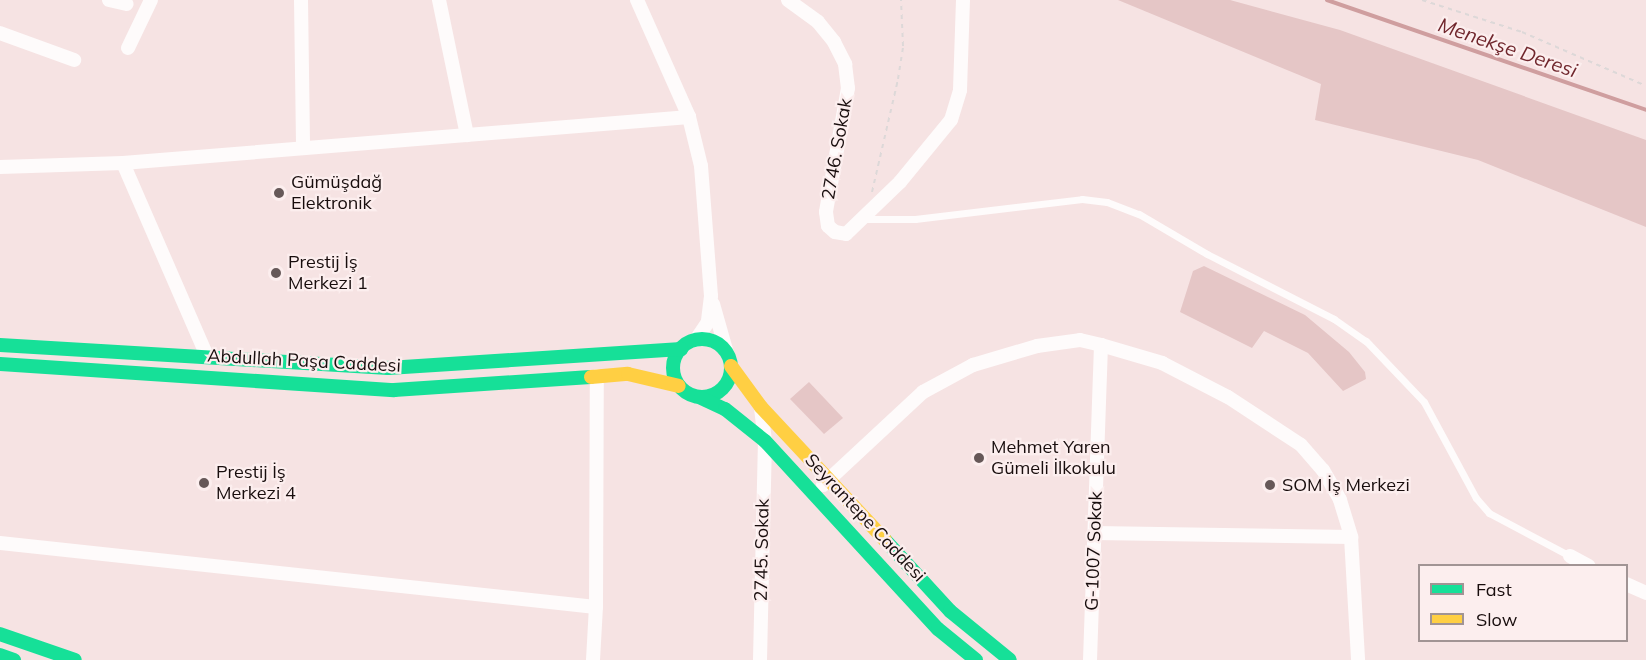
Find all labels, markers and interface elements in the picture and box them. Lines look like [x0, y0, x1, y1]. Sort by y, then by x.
water label: Menekşe Deresi [1435, 12, 1581, 82]
street label: 2746. Sokak [817, 97, 857, 201]
place label: Gümüşdağ Elektronik [291, 172, 382, 214]
marker: Gümüşdağ Elektronik [272, 186, 286, 200]
place label: Prestij İş Merkezi 1 [288, 252, 368, 294]
marker: Prestij İş Merkezi 1 [269, 266, 283, 280]
street label: Abdullah Paşa Caddesi [207, 345, 401, 377]
place label: Mehmet Yaren Gümeli İlkokulu [991, 437, 1116, 480]
street label: Seyrantepe Caddesi [800, 450, 930, 586]
marker: Mehmet Yaren Gümeli İlkokulu [972, 451, 986, 465]
place label: Prestij İş Merkezi 4 [216, 462, 296, 504]
place label: SOM İş Merkezi [1282, 474, 1410, 496]
marker: Prestij İş Merkezi 4 [197, 476, 211, 490]
marker: SOM İş Merkezi [1263, 478, 1277, 492]
street label: G-1007 Sokak [1081, 491, 1107, 611]
street label: 2745. Sokak [750, 498, 774, 602]
legend [1418, 564, 1628, 642]
text: Fast [1476, 578, 1512, 601]
text: Slow [1476, 608, 1517, 631]

